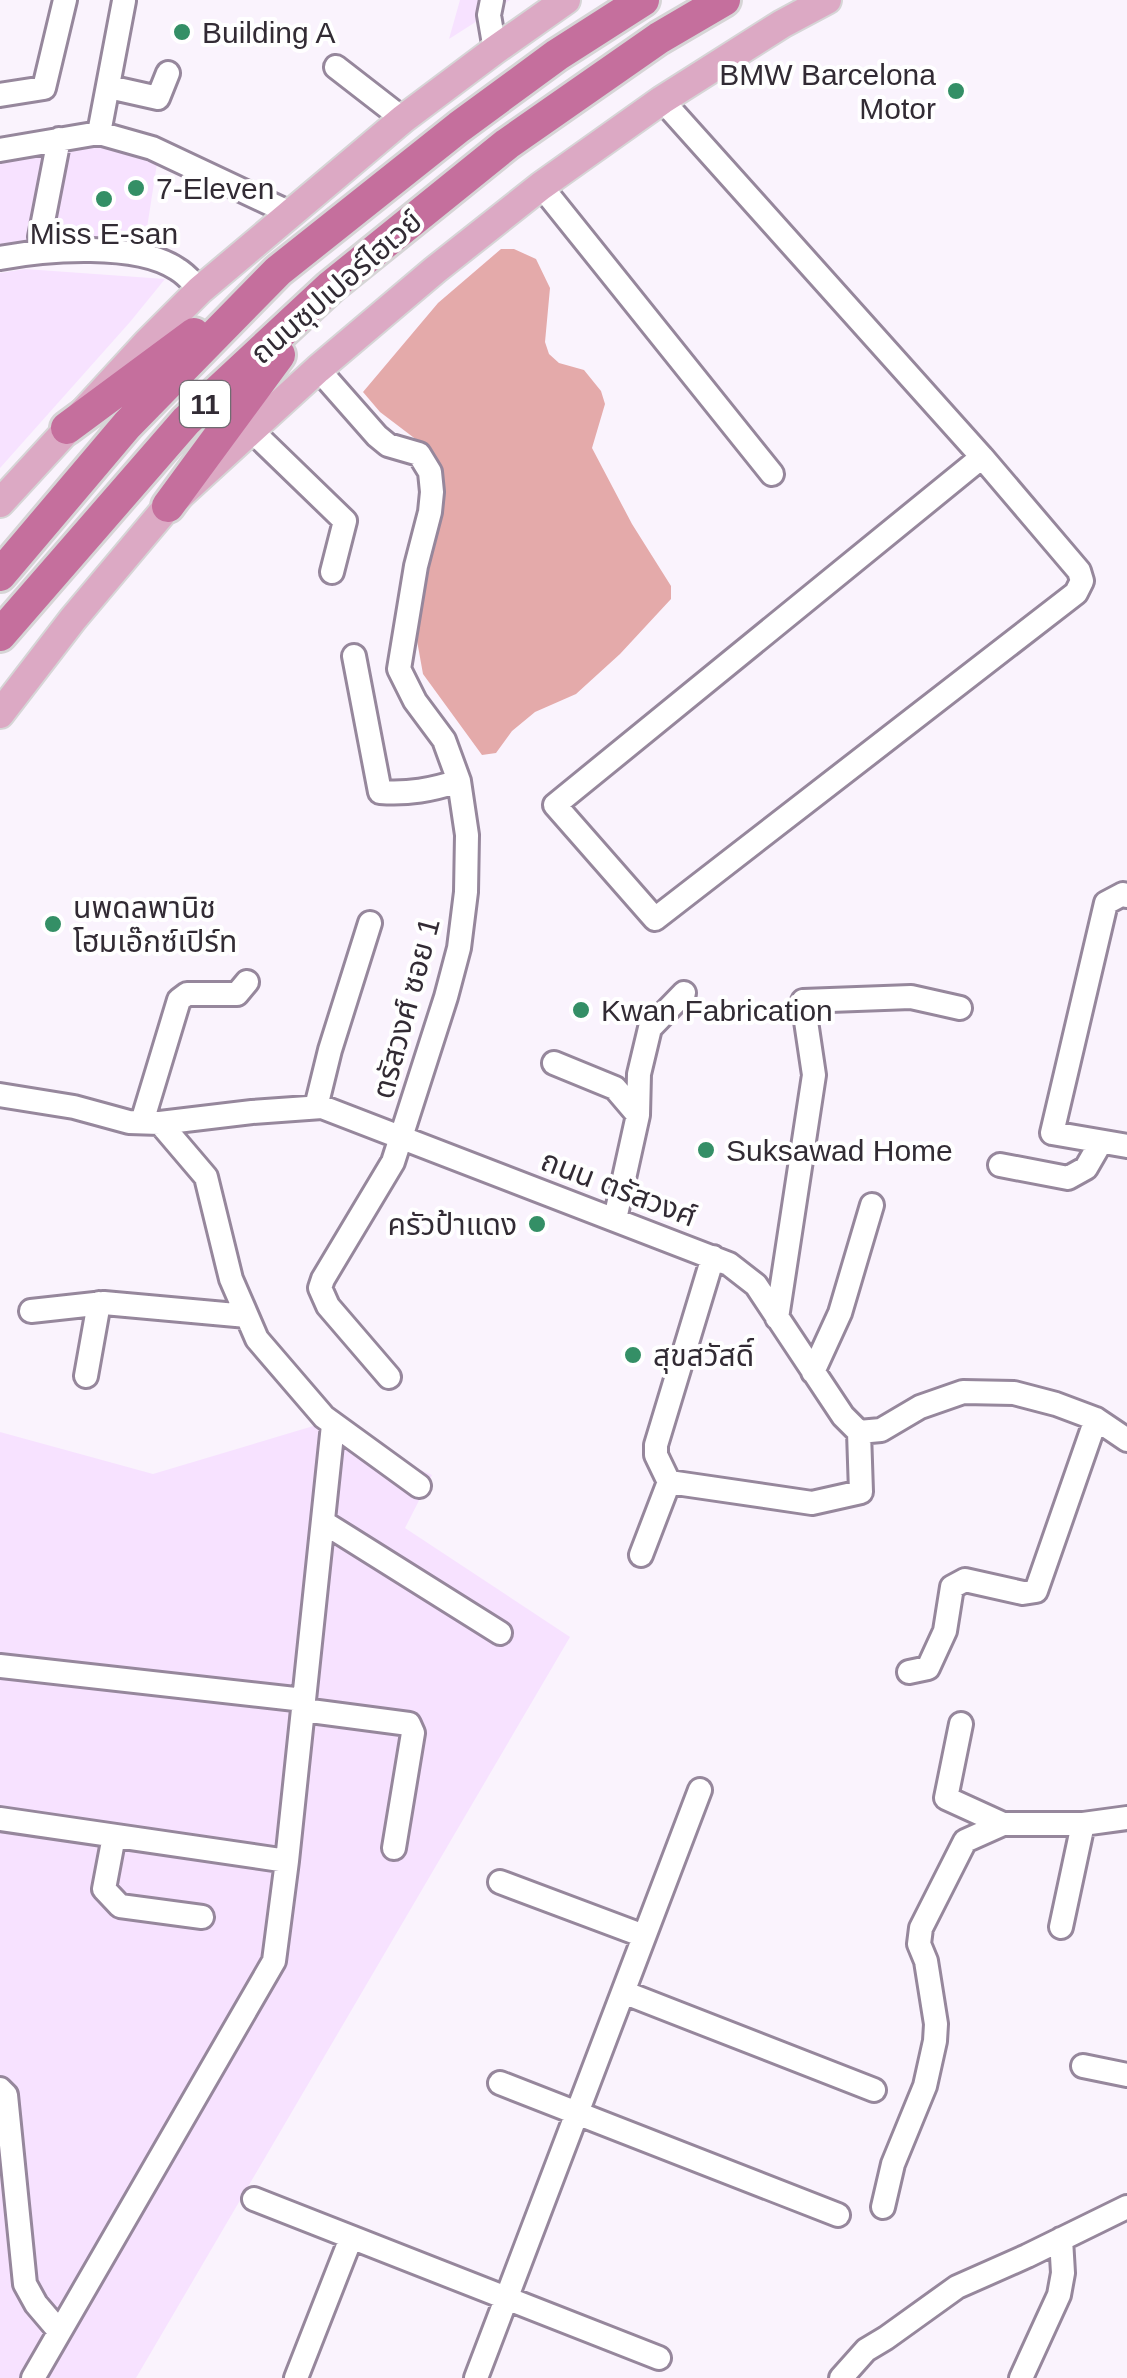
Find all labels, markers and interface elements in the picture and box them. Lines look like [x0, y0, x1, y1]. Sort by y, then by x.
place label: Building A [202, 16, 335, 49]
marker: Building A [171, 21, 193, 43]
place label: BMW Barcelona Motor [719, 58, 936, 125]
marker: BMW Barcelona Motor [945, 80, 967, 102]
place label: 7-Eleven [156, 172, 274, 205]
marker: 7-Eleven [125, 177, 147, 199]
marker: Miss E-san [93, 188, 115, 210]
street label: ถนนซุปเปอร์ไฮเวย์ [244, 204, 429, 371]
place label: Miss E-san [30, 217, 178, 250]
road number: 11 [180, 381, 230, 427]
place label: นพดลพานิช โฮมเอ๊กซ์เปิร์ท [73, 891, 237, 958]
marker: นพดลพานิช โฮมเอ๊กซ์เปิร์ท [42, 913, 64, 935]
street label: ตรัสวงศ์ ซอย 1 [366, 914, 446, 1102]
place label: Kwan Fabrication [601, 994, 833, 1027]
marker: Kwan Fabrication [570, 999, 592, 1021]
place label: Suksawad Home [726, 1134, 953, 1167]
marker: Suksawad Home [695, 1139, 717, 1161]
street label: ถนน ตรัสวงศ์ [537, 1143, 701, 1233]
place label: ครัวป้าแดง [388, 1208, 517, 1241]
marker: ครัวป้าแดง [526, 1213, 548, 1235]
place label: สุขสวัสดิ์ [653, 1338, 754, 1374]
marker: สุขสวัสดิ์ [622, 1344, 644, 1366]

